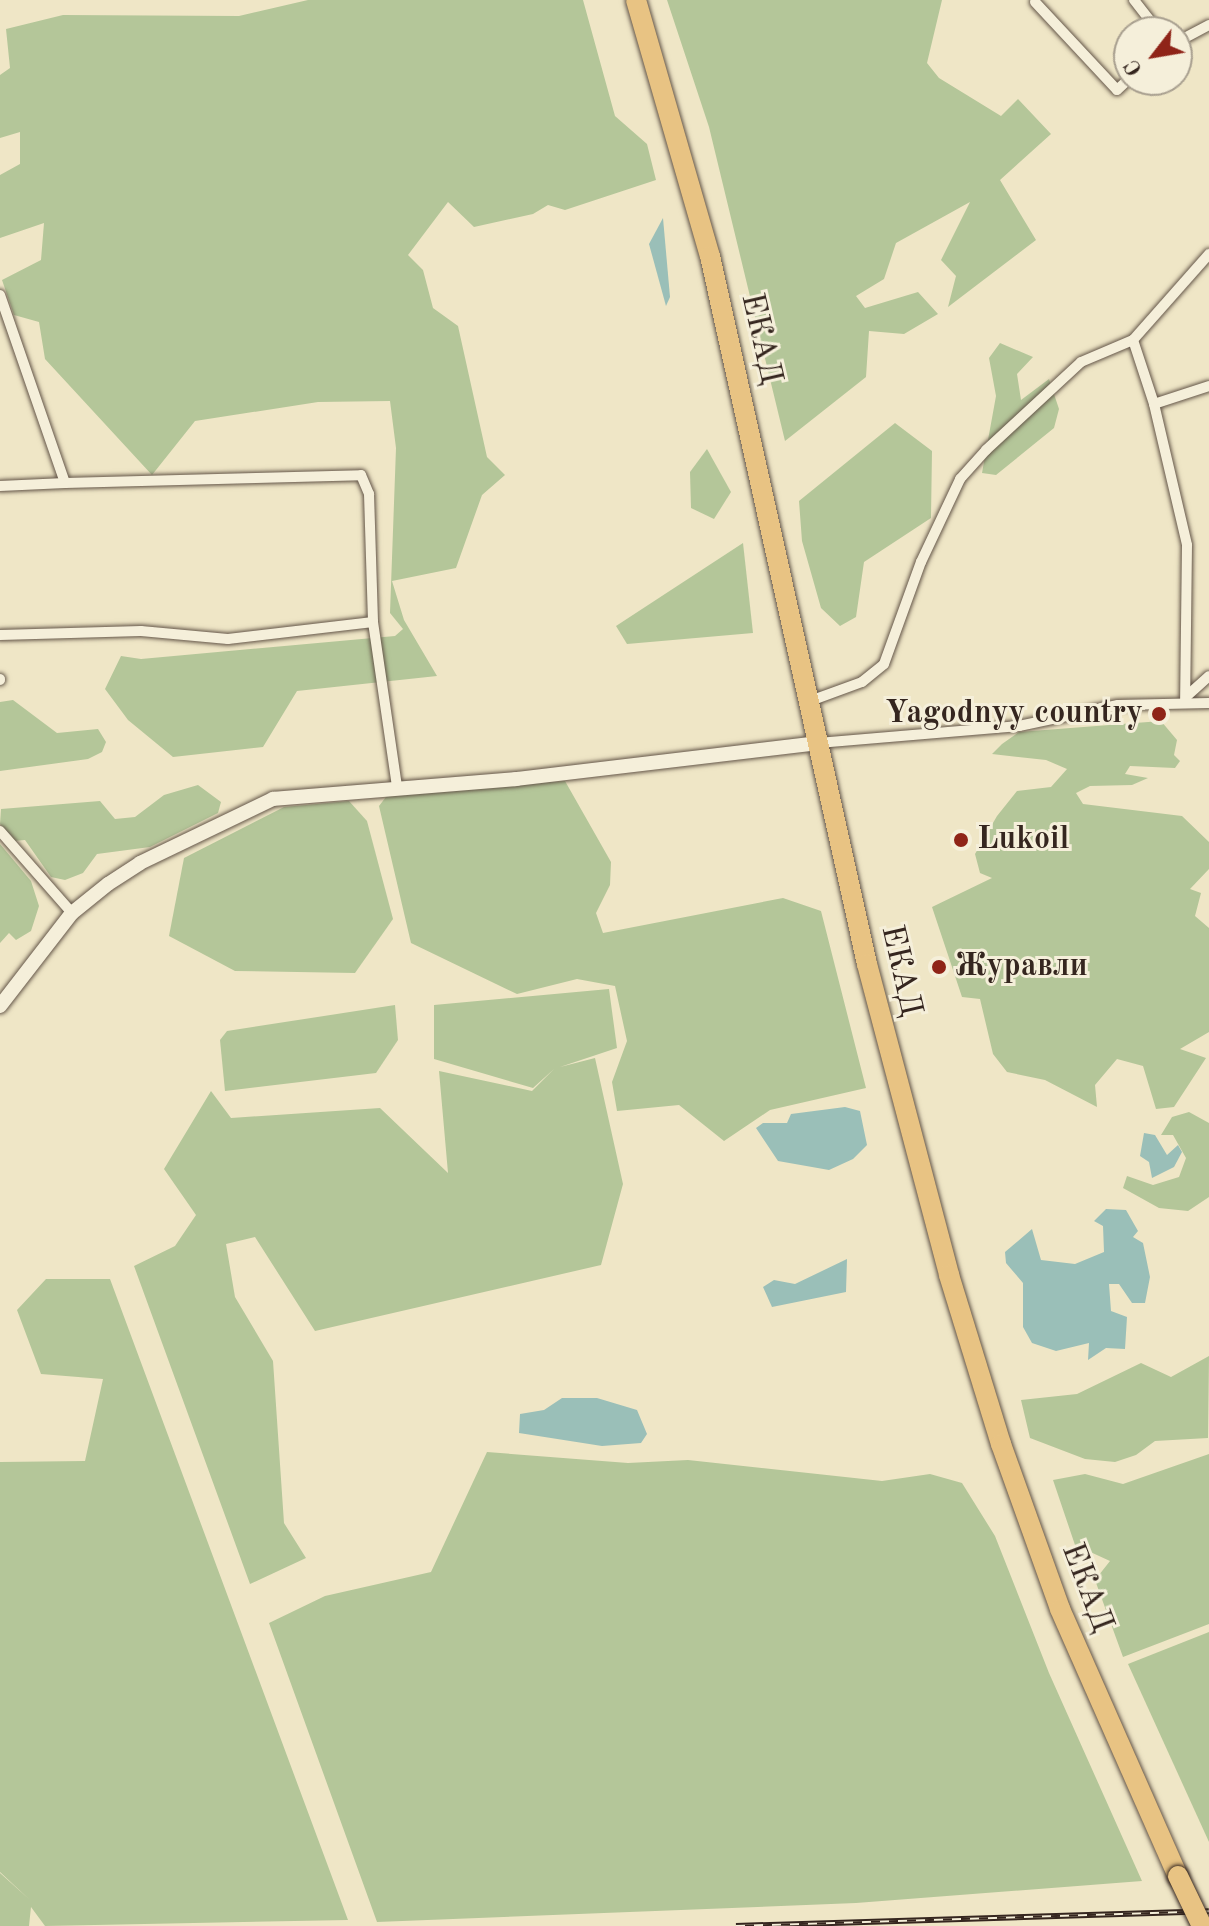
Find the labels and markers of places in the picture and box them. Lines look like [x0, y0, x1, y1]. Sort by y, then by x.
place label: Yagodnyy country [885, 695, 1143, 733]
marker: Yagodnyy country [1150, 705, 1168, 723]
place label: Lukoil [977, 821, 1069, 859]
marker: Lukoil [952, 831, 970, 849]
place label: Журавли [955, 948, 1088, 986]
marker: Журавли [930, 958, 948, 976]

